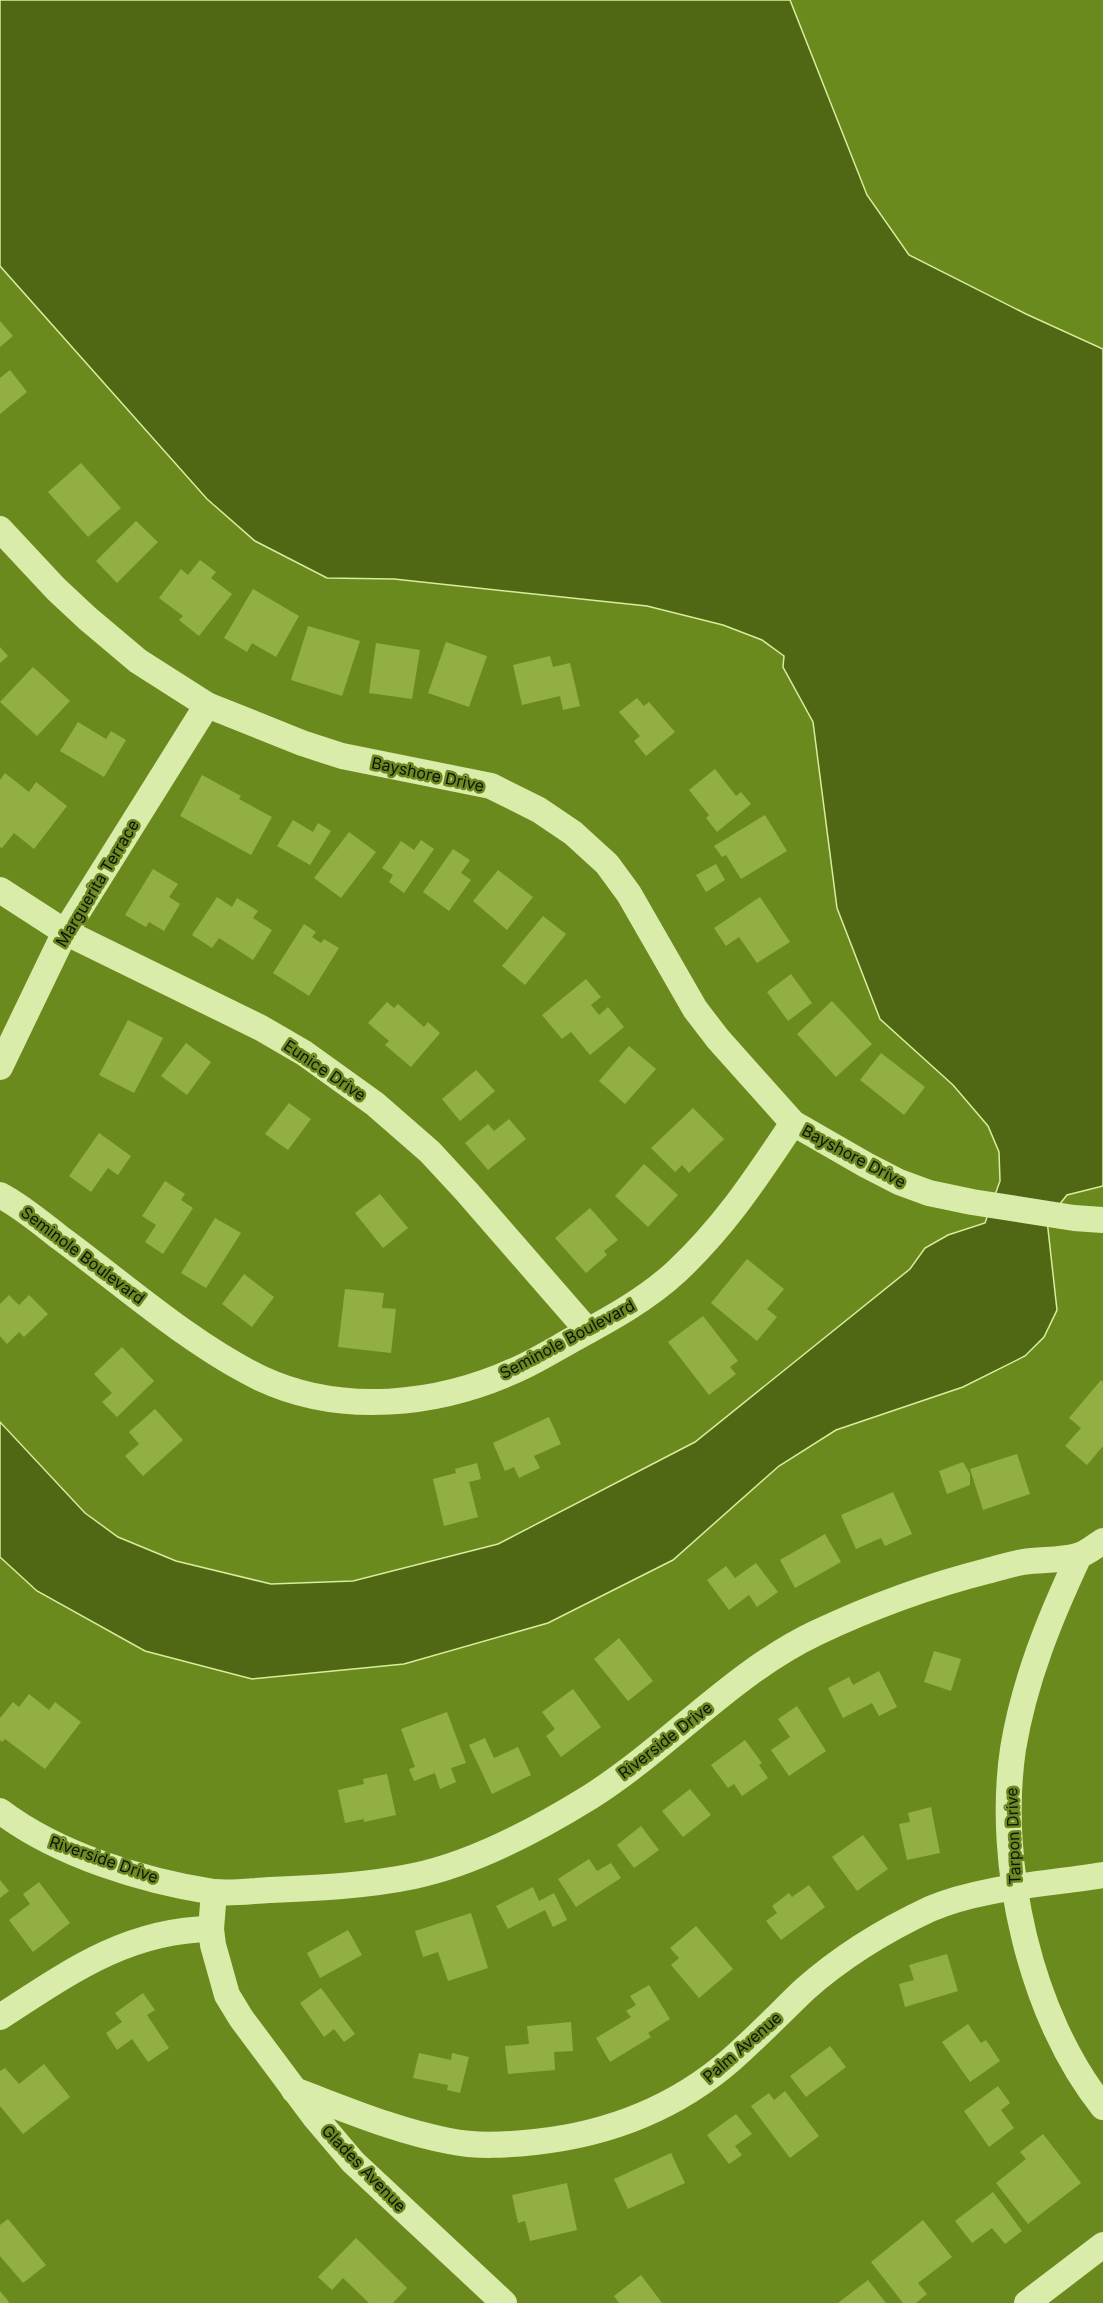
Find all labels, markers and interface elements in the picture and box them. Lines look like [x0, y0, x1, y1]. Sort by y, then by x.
street label: Bayshore Drive [370, 752, 486, 796]
street label: Marguerita Terrace [51, 816, 143, 950]
street label: Eunice Drive [280, 1035, 370, 1105]
street label: Bayshore Drive [799, 1120, 909, 1192]
street label: Seminole Boulevard [17, 1202, 149, 1308]
street label: Seminole Boulevard [496, 1295, 638, 1383]
street label: Riverside Drive [614, 1697, 716, 1783]
street label: Tarpon Drive [1001, 1787, 1025, 1885]
street label: Riverside Drive [47, 1831, 161, 1887]
street label: Palm Avenue [699, 2007, 785, 2087]
street label: Glades Avenue [318, 2120, 410, 2216]

